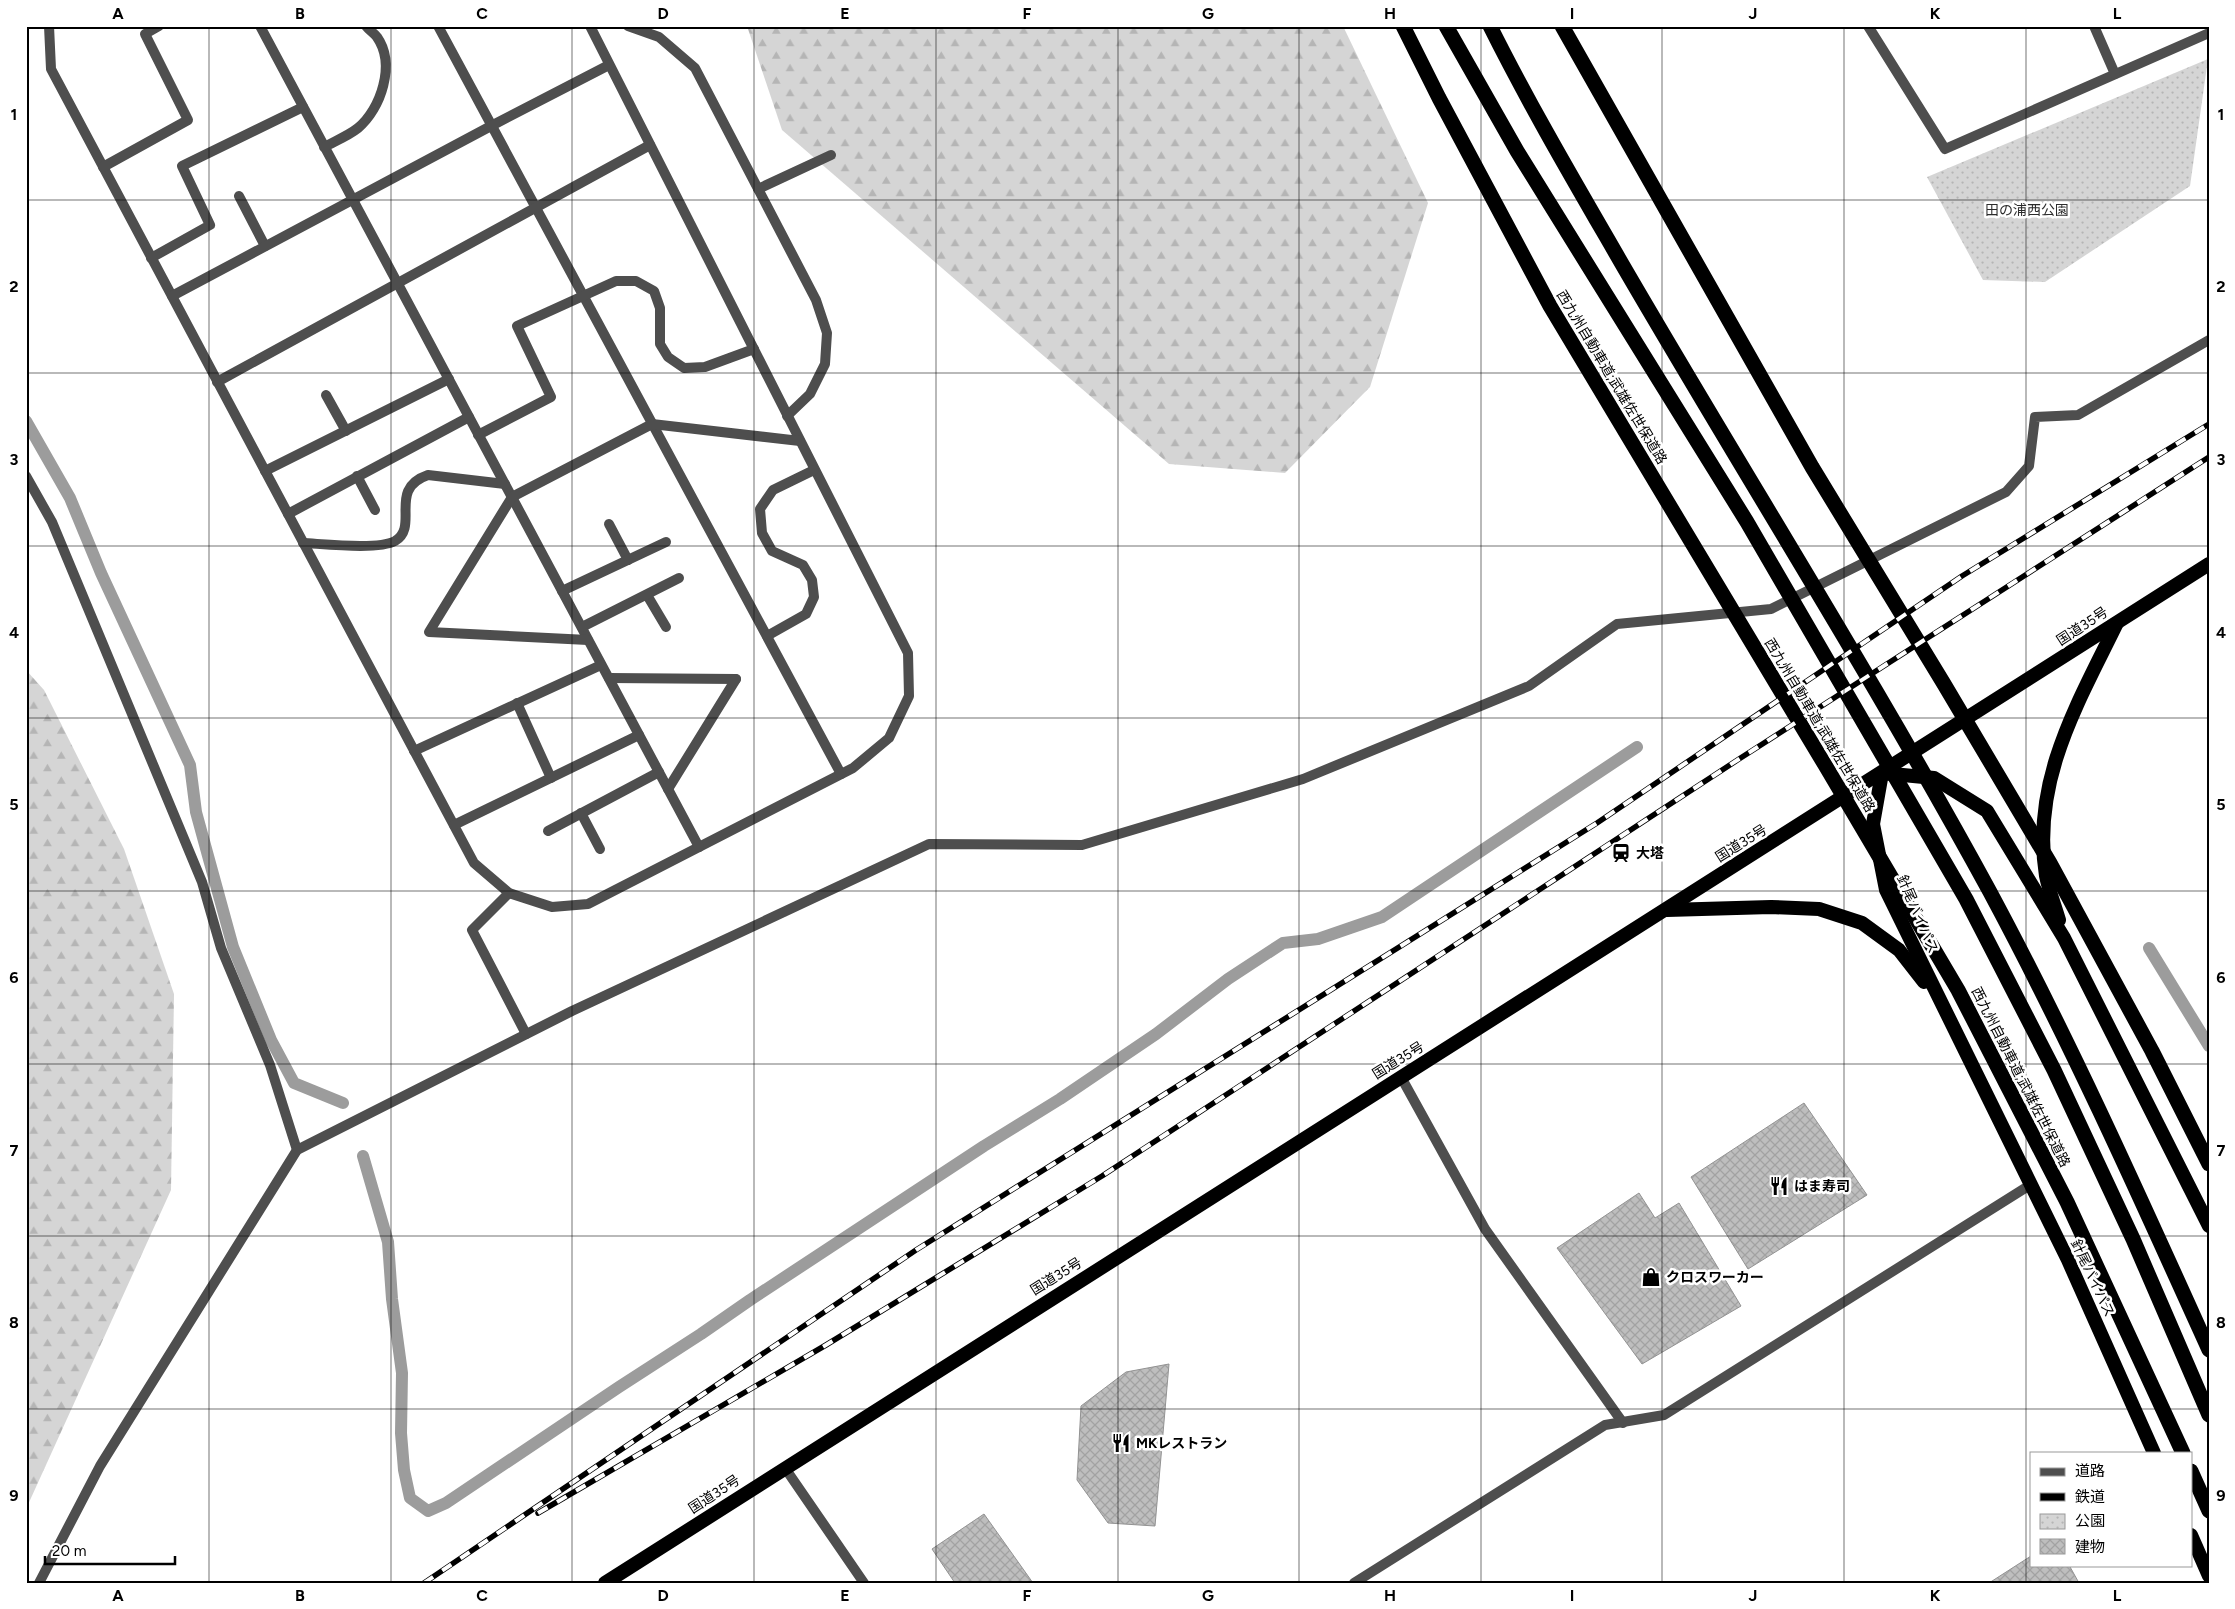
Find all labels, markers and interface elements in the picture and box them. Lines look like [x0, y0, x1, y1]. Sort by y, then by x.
text: A [112, 4, 124, 23]
text: B [295, 4, 305, 23]
text: C [476, 4, 488, 23]
text: D [657, 4, 669, 23]
text: E [840, 4, 850, 23]
text: F [1023, 4, 1032, 23]
text: G [1202, 4, 1214, 23]
text: H [1384, 4, 1396, 23]
text: I [1570, 4, 1574, 23]
text: J [1749, 4, 1757, 23]
text: K [1930, 4, 1941, 23]
text: L [2113, 4, 2122, 23]
text: 1 [11, 105, 17, 124]
text: 1 [2218, 105, 2224, 124]
park label: 田の浦西公園 [1985, 202, 2069, 219]
text: 2 [9, 277, 19, 296]
text: 2 [2216, 277, 2226, 296]
street label: 西九州自動車道;武雄佐世保道路 [1553, 287, 1670, 467]
text: 3 [10, 450, 19, 469]
text: 3 [2217, 450, 2226, 469]
street label: 国道35号 [2053, 604, 2111, 649]
text: 4 [9, 623, 19, 642]
text: 4 [2216, 623, 2226, 642]
street label: 西九州自動車道;武雄佐世保道路 [1761, 635, 1878, 815]
text: 5 [9, 795, 19, 814]
text: 5 [2216, 795, 2226, 814]
street label: 国道35号 [1712, 821, 1770, 866]
station icon: 大塔 [1610, 842, 1632, 864]
place label: 大塔 [1636, 845, 1664, 862]
street label: 針尾バイパス [1893, 872, 1942, 956]
text: 6 [9, 968, 19, 987]
text: 6 [2216, 968, 2226, 987]
street label: 西九州自動車道;武雄佐世保道路 [1968, 984, 2073, 1170]
street label: 国道35号 [1369, 1038, 1427, 1083]
text: 7 [10, 1141, 19, 1160]
text: 7 [2217, 1141, 2226, 1160]
restaurant icon: はま寿司 [1768, 1175, 1790, 1197]
place label: はま寿司 [1794, 1178, 1850, 1195]
street label: 針尾バイパス [2067, 1237, 2118, 1320]
street label: 国道35号 [1027, 1254, 1085, 1299]
shop icon: クロスワーカー [1640, 1266, 1662, 1288]
place label: クロスワーカー [1666, 1269, 1764, 1286]
text: 8 [9, 1313, 19, 1332]
text: 8 [2216, 1313, 2226, 1332]
restaurant icon: MKレストラン [1110, 1432, 1132, 1454]
place label: MKレストラン [1136, 1435, 1227, 1452]
legend [2030, 1452, 2192, 1566]
text: 道路 [2075, 1462, 2105, 1480]
street label: 国道35号 [685, 1472, 743, 1517]
text: 9 [9, 1486, 19, 1505]
text: 9 [2216, 1486, 2226, 1505]
text: 鉄道 [2075, 1488, 2105, 1506]
text: 公園 [2075, 1512, 2105, 1530]
scale bar [45, 1534, 175, 1566]
text: 建物 [2075, 1538, 2105, 1556]
text: 20 m [52, 1542, 86, 1560]
text: A [112, 1586, 124, 1605]
text: B [295, 1586, 305, 1605]
text: C [476, 1586, 488, 1605]
text: D [657, 1586, 669, 1605]
text: E [840, 1586, 850, 1605]
text: F [1023, 1586, 1032, 1605]
text: G [1202, 1586, 1214, 1605]
text: H [1384, 1586, 1396, 1605]
text: I [1570, 1586, 1574, 1605]
text: J [1749, 1586, 1757, 1605]
text: K [1930, 1586, 1941, 1605]
text: L [2113, 1586, 2122, 1605]

